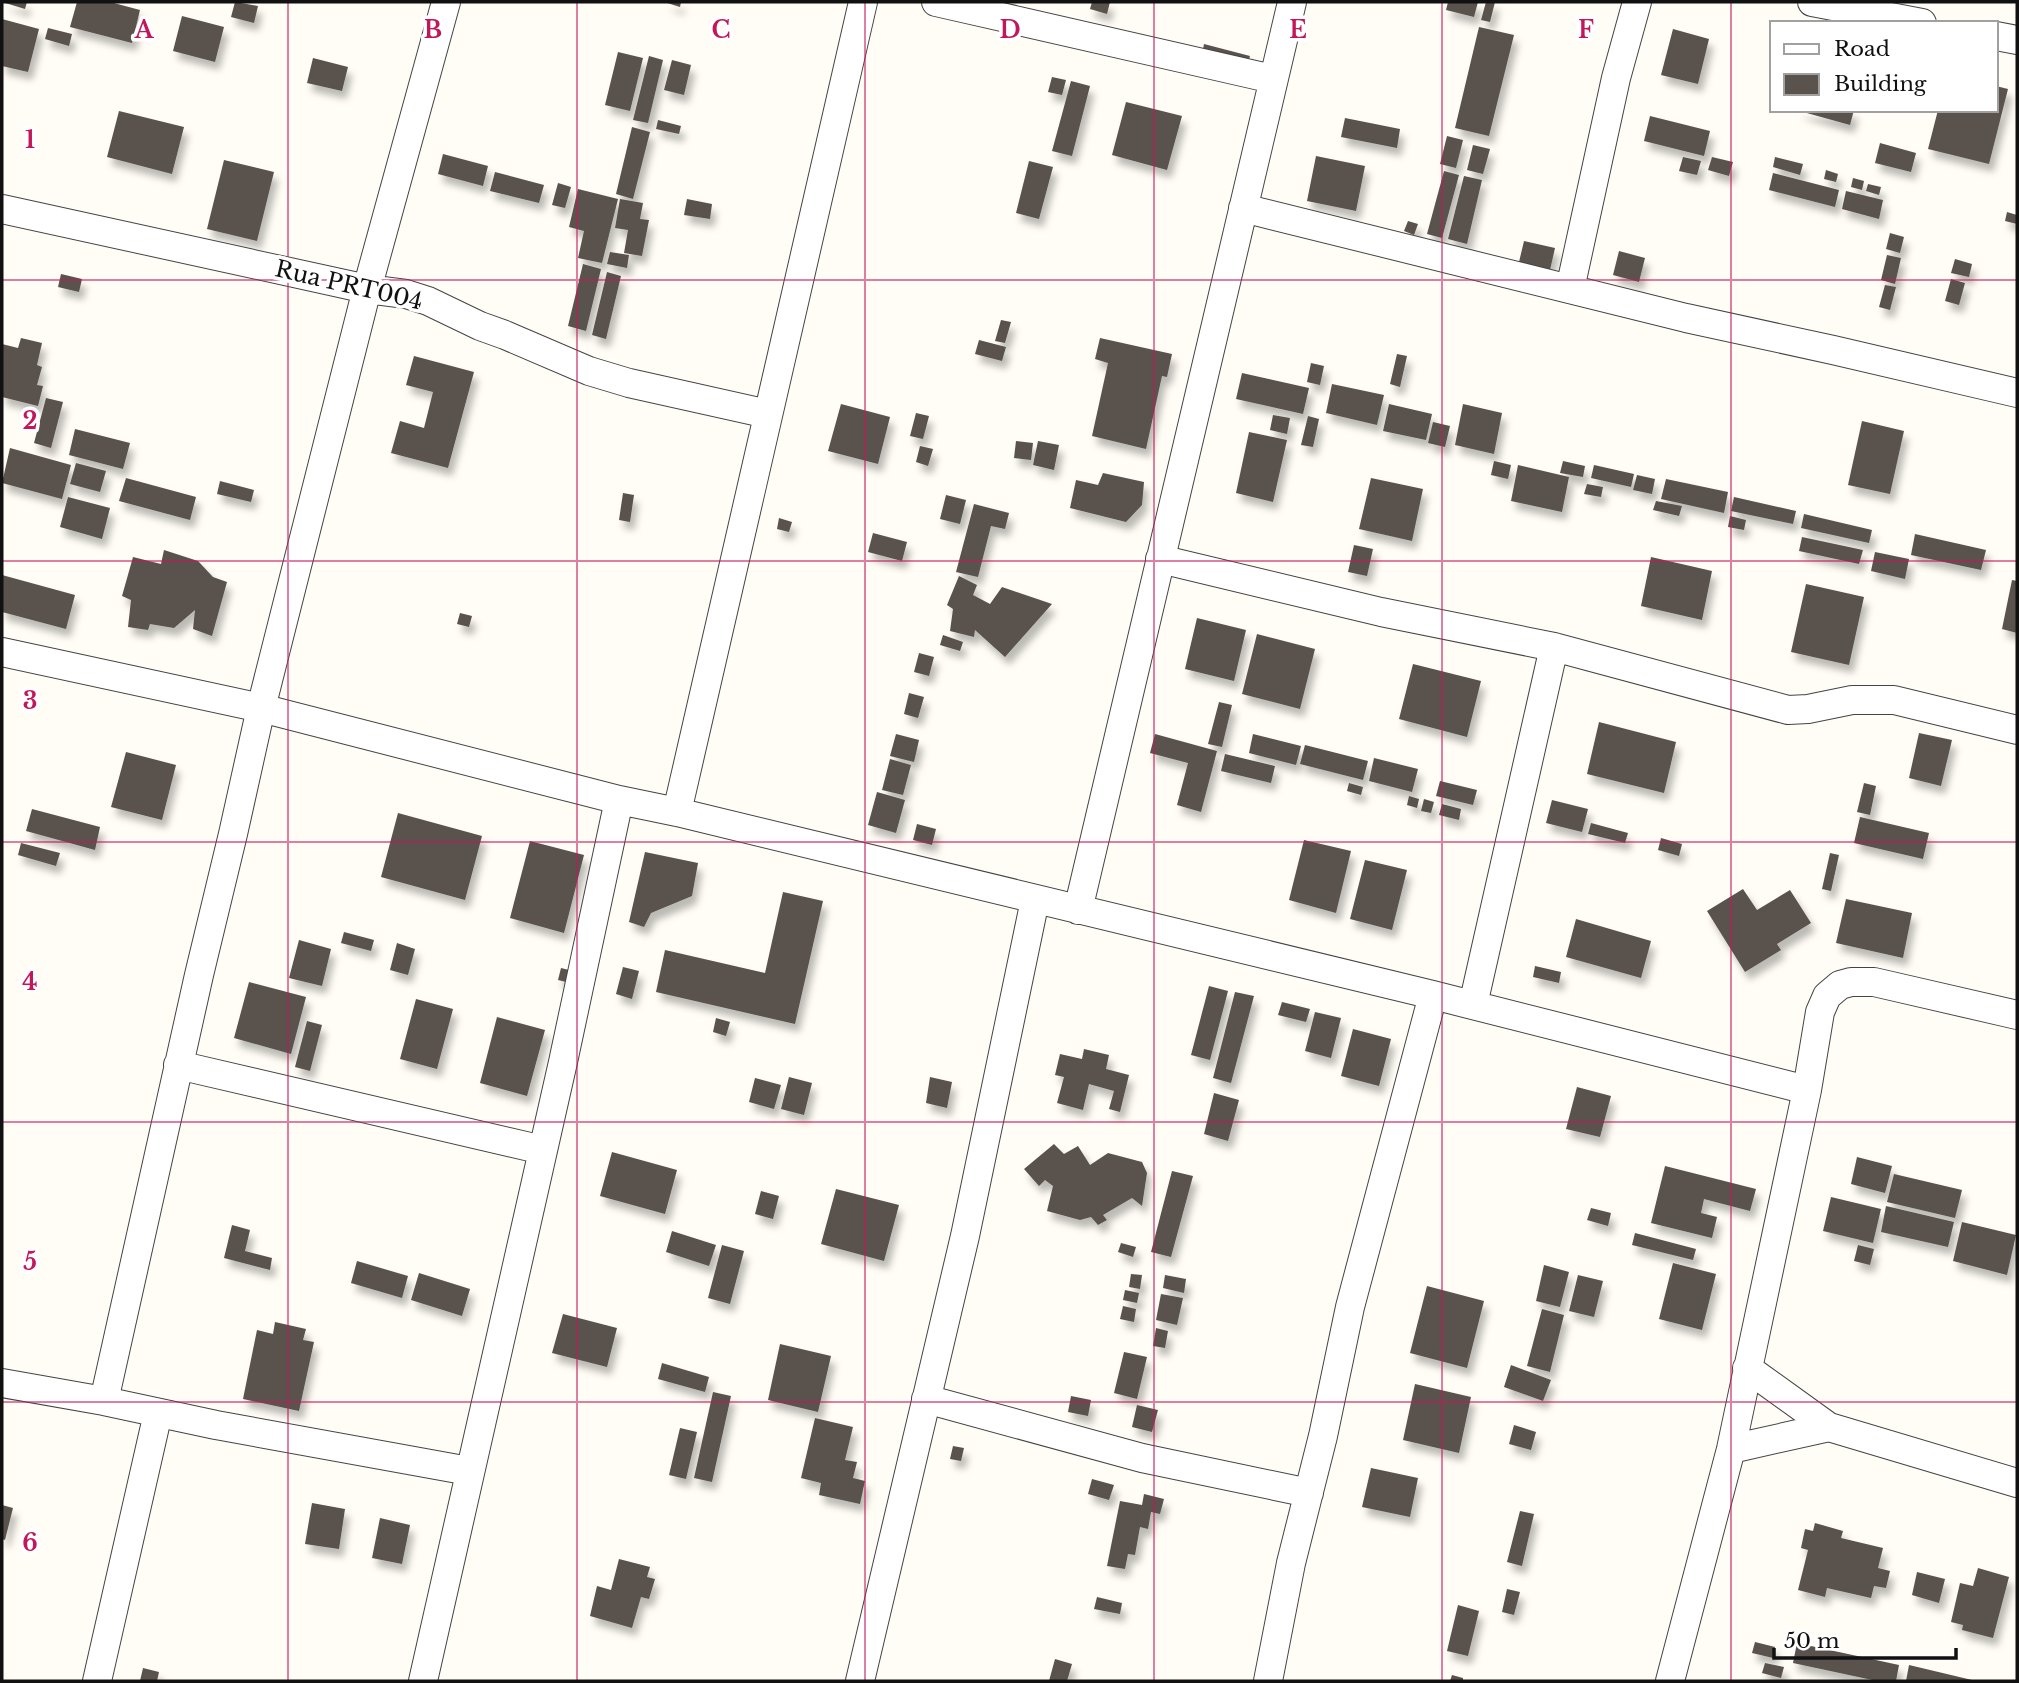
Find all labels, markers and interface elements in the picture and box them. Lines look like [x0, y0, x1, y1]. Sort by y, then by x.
text: A [134, 16, 155, 44]
text: B [424, 16, 442, 44]
text: C [712, 16, 730, 44]
text: D [999, 16, 1021, 44]
text: E [1289, 16, 1307, 44]
text: F [1578, 16, 1594, 44]
legend [1770, 21, 1998, 112]
text: Road [1834, 36, 1890, 62]
text: Building [1834, 71, 1927, 97]
text: 1 [25, 126, 35, 154]
street label: Rua PRT004 [272, 254, 426, 316]
text: 2 [23, 407, 37, 435]
text: 3 [23, 687, 37, 715]
text: 4 [22, 968, 38, 996]
text: 5 [23, 1248, 37, 1276]
text: 6 [22, 1529, 38, 1557]
scale bar [1774, 1616, 1956, 1660]
text: 50 m [1784, 1628, 1840, 1654]

